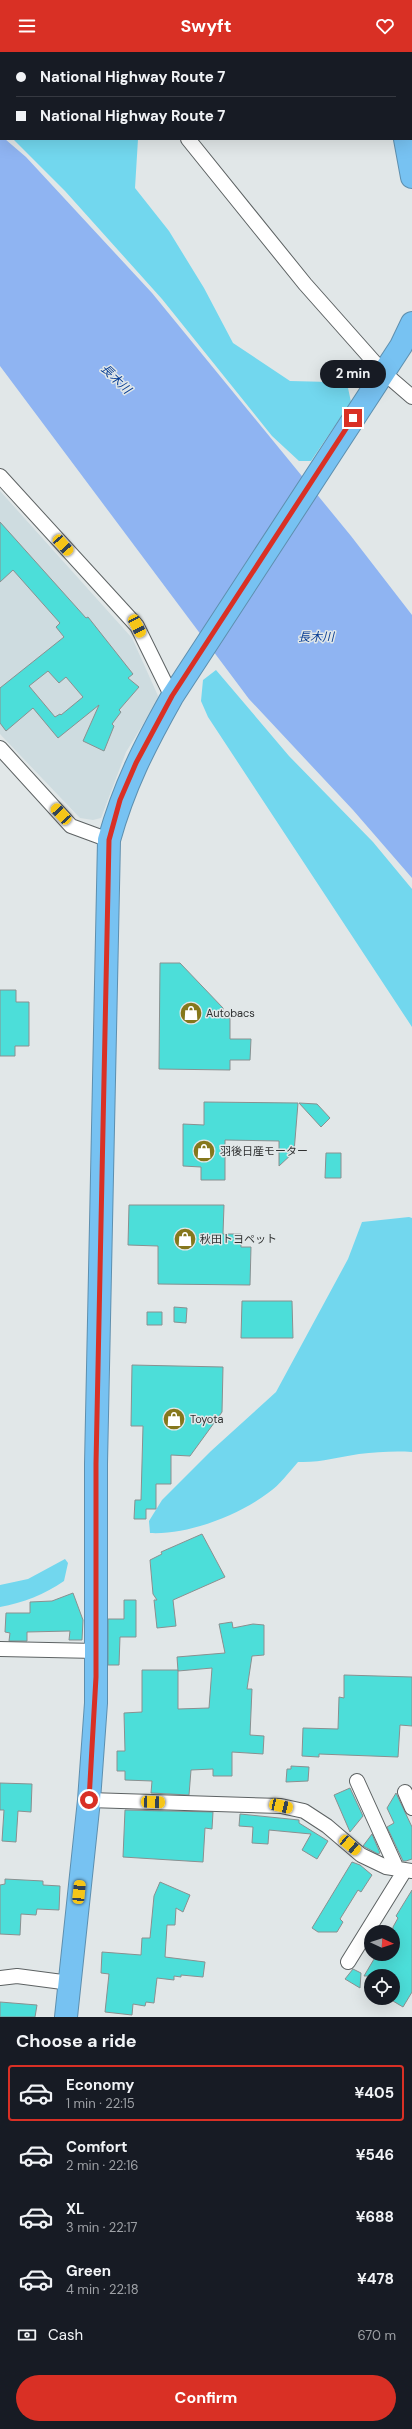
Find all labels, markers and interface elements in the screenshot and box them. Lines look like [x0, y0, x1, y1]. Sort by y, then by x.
text: Swyft [181, 14, 231, 38]
icon: menu [16, 15, 38, 37]
icon: heart [374, 15, 396, 37]
text: National Highway Route 7 [40, 67, 225, 87]
text: National Highway Route 7 [40, 106, 225, 126]
callout: 2 min [320, 360, 386, 388]
water label: 長木川 [97, 361, 136, 399]
text: 2 min [336, 365, 370, 382]
route end [344, 409, 362, 427]
car [51, 532, 75, 558]
car [126, 613, 148, 639]
water label: 長木川 [298, 629, 336, 645]
car [48, 801, 74, 827]
shop icon: Autobacs [178, 1000, 204, 1026]
place label: Autobacs [206, 1006, 255, 1020]
shop icon: 羽後日産モーター [191, 1138, 217, 1164]
place label: 羽後日産モーター [220, 1144, 308, 1158]
shop icon: 秋田トヨペット [172, 1226, 198, 1252]
place label: 秋田トヨペット [200, 1232, 277, 1246]
shop icon: Toyota [161, 1406, 187, 1432]
place label: Toyota [190, 1412, 223, 1426]
route start [80, 1791, 98, 1809]
car [141, 1796, 165, 1808]
car [268, 1797, 294, 1815]
car [337, 1833, 363, 1857]
car [72, 1879, 86, 1905]
north arrow [364, 1925, 400, 1961]
map controls [364, 1925, 400, 2005]
button: locate [364, 1969, 400, 2005]
text: Choose a ride [16, 2029, 137, 2053]
icon: car [18, 2075, 54, 2111]
text: Economy [66, 2075, 134, 2095]
text: ¥405 [355, 2083, 394, 2103]
text: 1 min · 22:15 [66, 2095, 135, 2112]
icon: car [18, 2137, 54, 2173]
text: Comfort [66, 2137, 127, 2157]
text: ¥546 [356, 2145, 394, 2165]
text: 2 min · 22:16 [66, 2157, 138, 2174]
icon: car [18, 2199, 54, 2235]
text: XL [66, 2199, 84, 2219]
text: ¥688 [356, 2207, 394, 2227]
text: 3 min · 22:17 [66, 2219, 137, 2236]
icon: car [18, 2261, 54, 2297]
text: Green [66, 2261, 111, 2281]
text: ¥478 [357, 2269, 394, 2289]
text: 4 min · 22:18 [66, 2281, 139, 2298]
icon: cash [16, 2324, 38, 2346]
text: Cash [48, 2325, 83, 2345]
text: 670 m [357, 2327, 396, 2344]
button: Confirm [16, 2375, 396, 2421]

